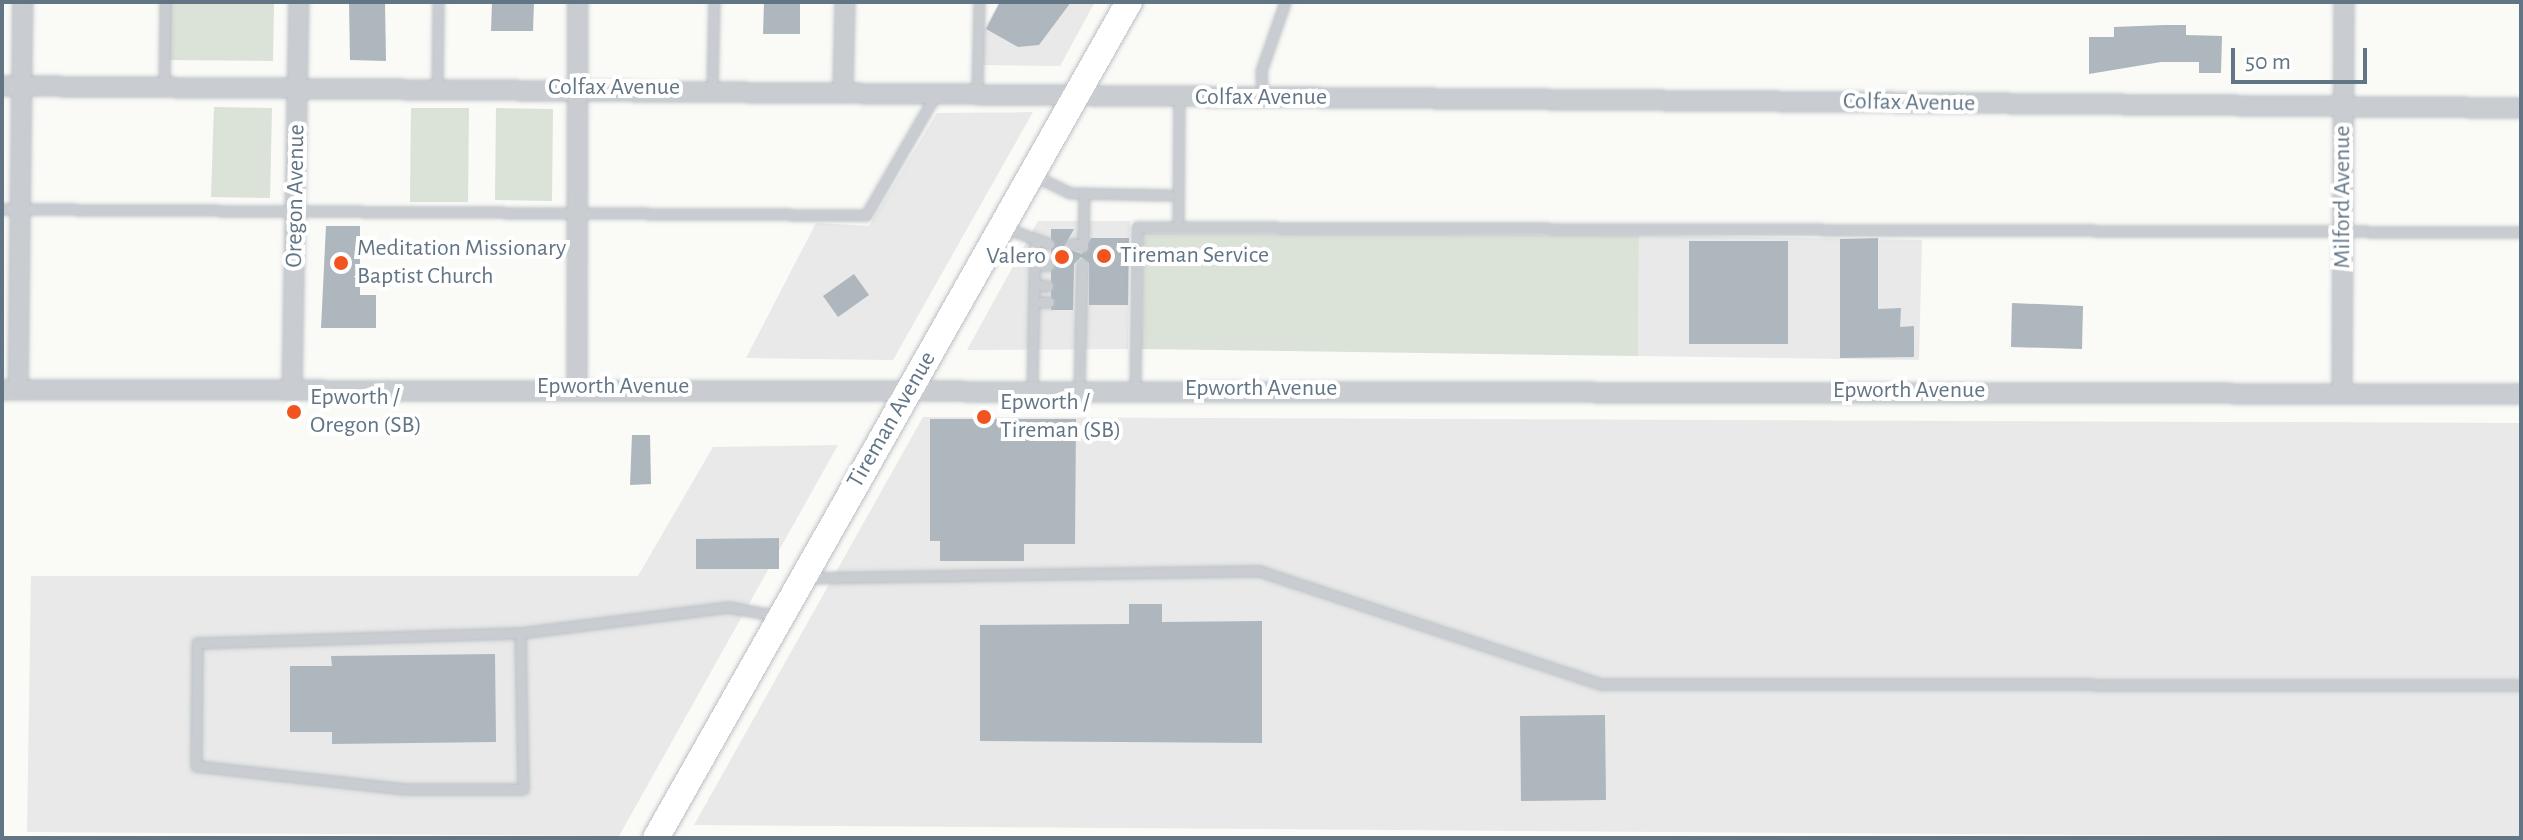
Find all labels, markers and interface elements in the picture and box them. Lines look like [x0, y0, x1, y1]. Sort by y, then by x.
scale bar [2235, 32, 2371, 82]
text: 50 m [2245, 50, 2291, 74]
street label: Colfax Avenue [548, 74, 680, 102]
street label: Colfax Avenue [1195, 84, 1327, 112]
street label: Colfax Avenue [1843, 87, 1975, 119]
street label: Oregon Avenue [280, 124, 312, 268]
street label: Milford Avenue [2329, 125, 2357, 269]
place label: Meditation Missionary Baptist Church [357, 235, 566, 291]
place label: Tireman Service [1120, 242, 1269, 270]
place label: Valero [986, 243, 1046, 271]
marker: Tireman Service [1095, 247, 1113, 265]
marker: Valero [1053, 248, 1071, 266]
marker: Meditation Missionary Baptist Church [332, 254, 350, 272]
street label: Tireman Avenue [841, 347, 943, 493]
street label: Epworth Avenue [537, 373, 689, 401]
street label: Epworth Avenue [1185, 375, 1337, 403]
street label: Epworth Avenue [1833, 377, 1985, 405]
place label: Epworth / Oregon (SB) [310, 384, 422, 440]
place label: Epworth / Tireman (SB) [1000, 389, 1121, 445]
marker: Epworth / Oregon (SB) [285, 403, 303, 421]
marker: Epworth / Tireman (SB) [975, 408, 993, 426]

